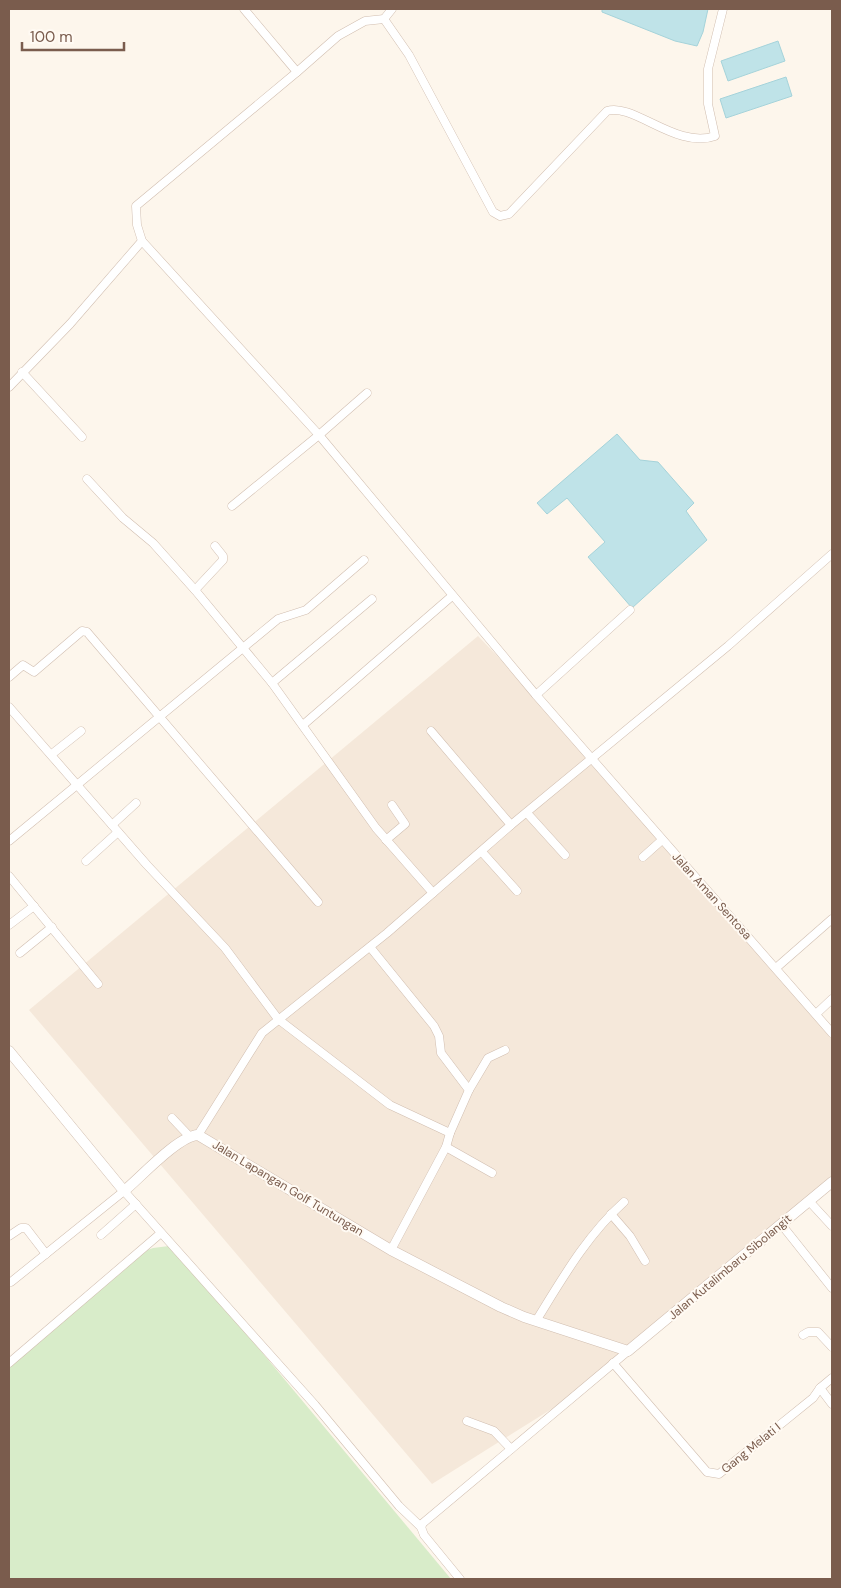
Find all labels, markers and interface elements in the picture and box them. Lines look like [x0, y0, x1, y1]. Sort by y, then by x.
scale bar [22, 20, 125, 52]
text: 100 m [30, 27, 73, 47]
street label: Jalan Aman Sentosa [669, 849, 755, 943]
street label: Jalan Lapangan Golf Tuntungan [210, 1136, 367, 1240]
street label: Jalan Kutalimbaru Sibolangit [665, 1210, 795, 1323]
street label: Gang Melati I [718, 1419, 784, 1477]

